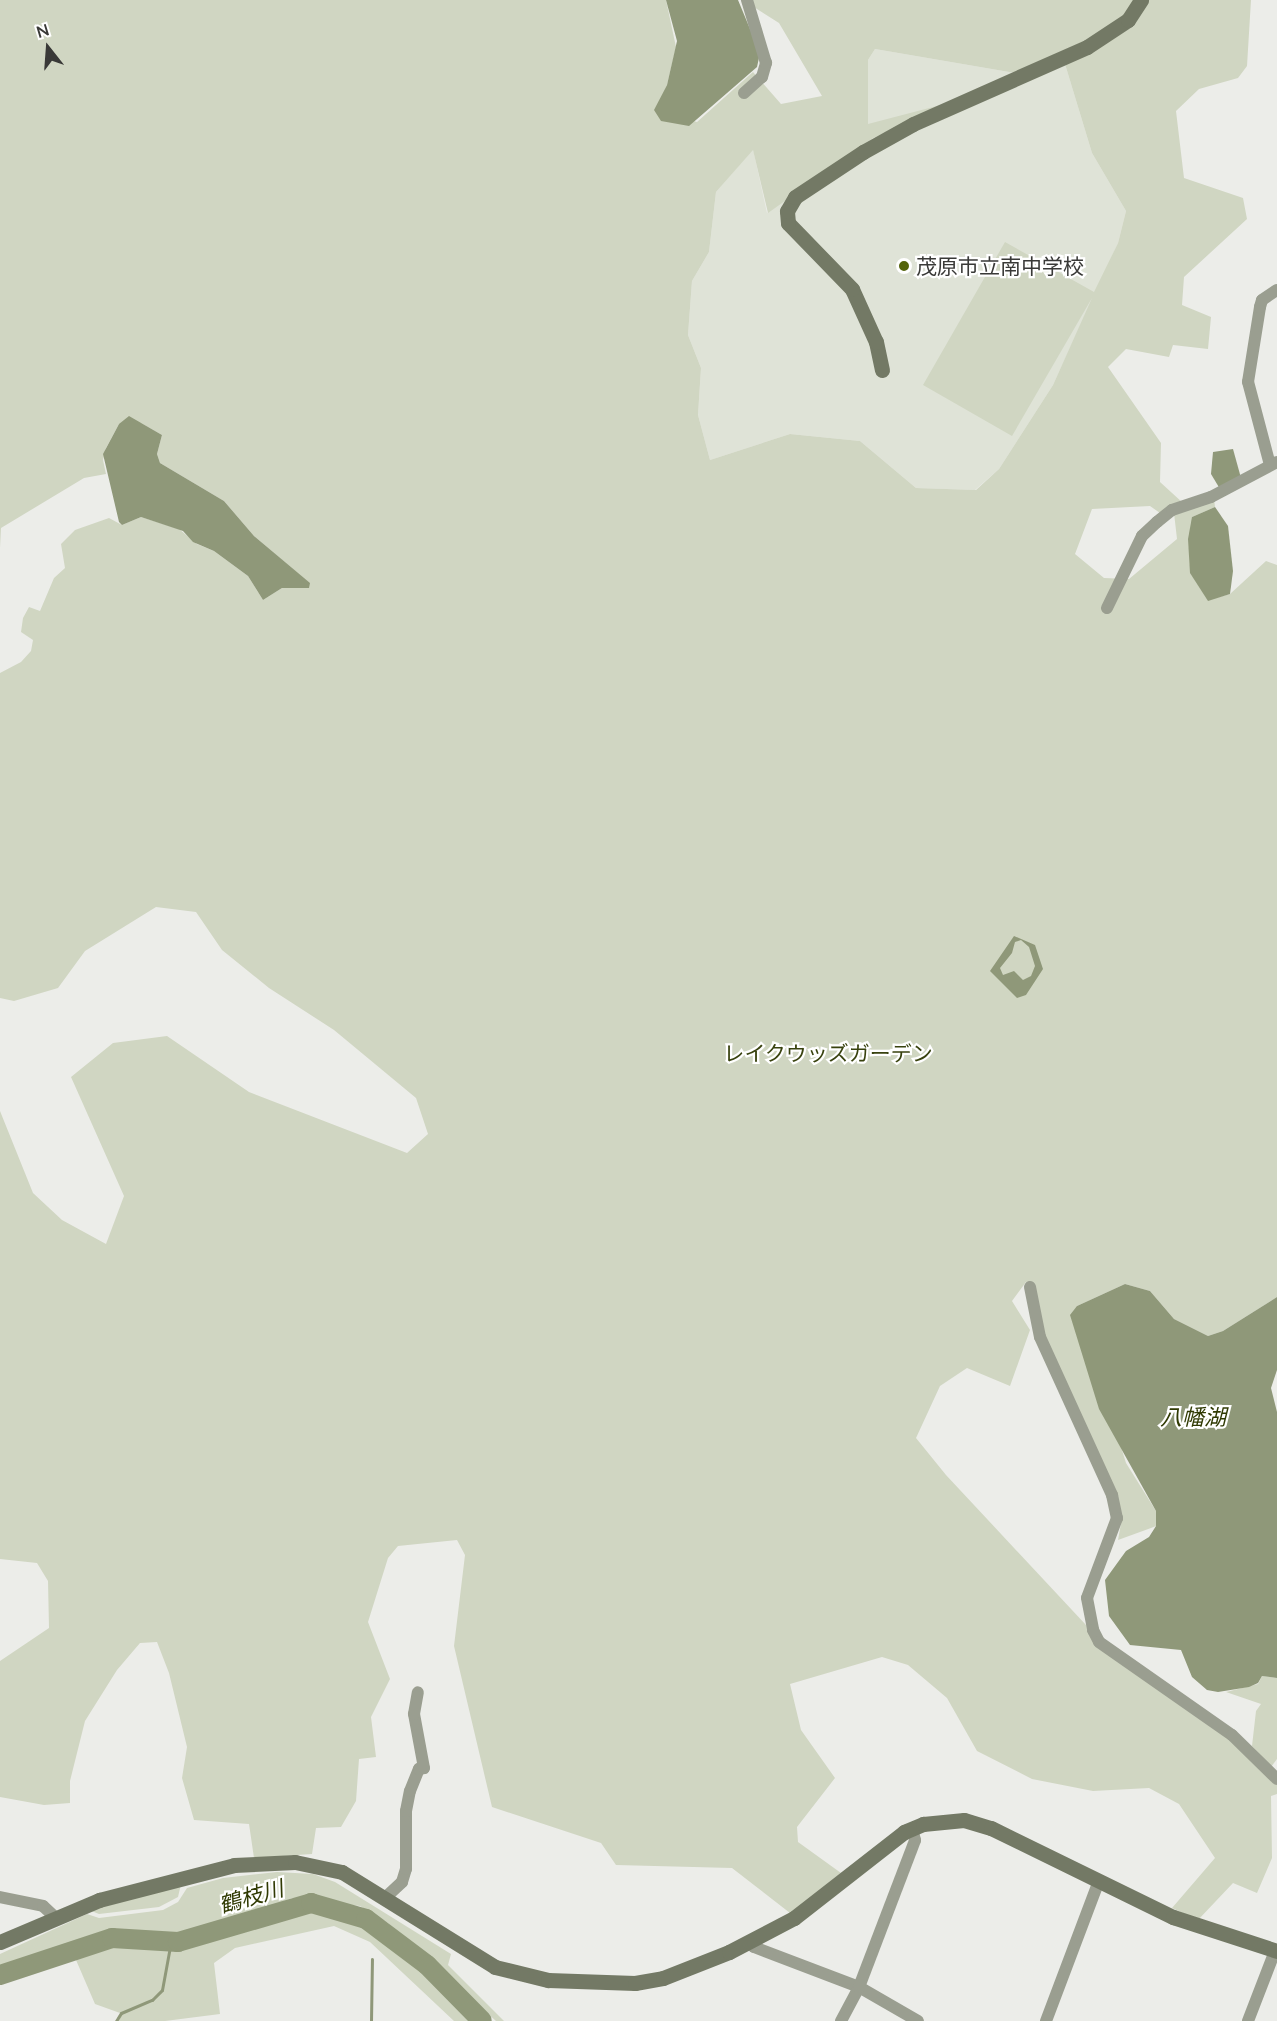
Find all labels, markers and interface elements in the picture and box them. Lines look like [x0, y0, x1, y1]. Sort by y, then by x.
north arrow [18, 18, 78, 78]
text: N [34, 19, 51, 41]
place label: 茂原市立南中学校 [916, 253, 1084, 279]
marker: 茂原市立南中学校 [897, 259, 911, 273]
park label: レイクウッズガーデン [723, 1040, 933, 1066]
water label: 八幡湖 [1160, 1404, 1226, 1430]
water label: 鶴枝川 [216, 1874, 286, 1918]

